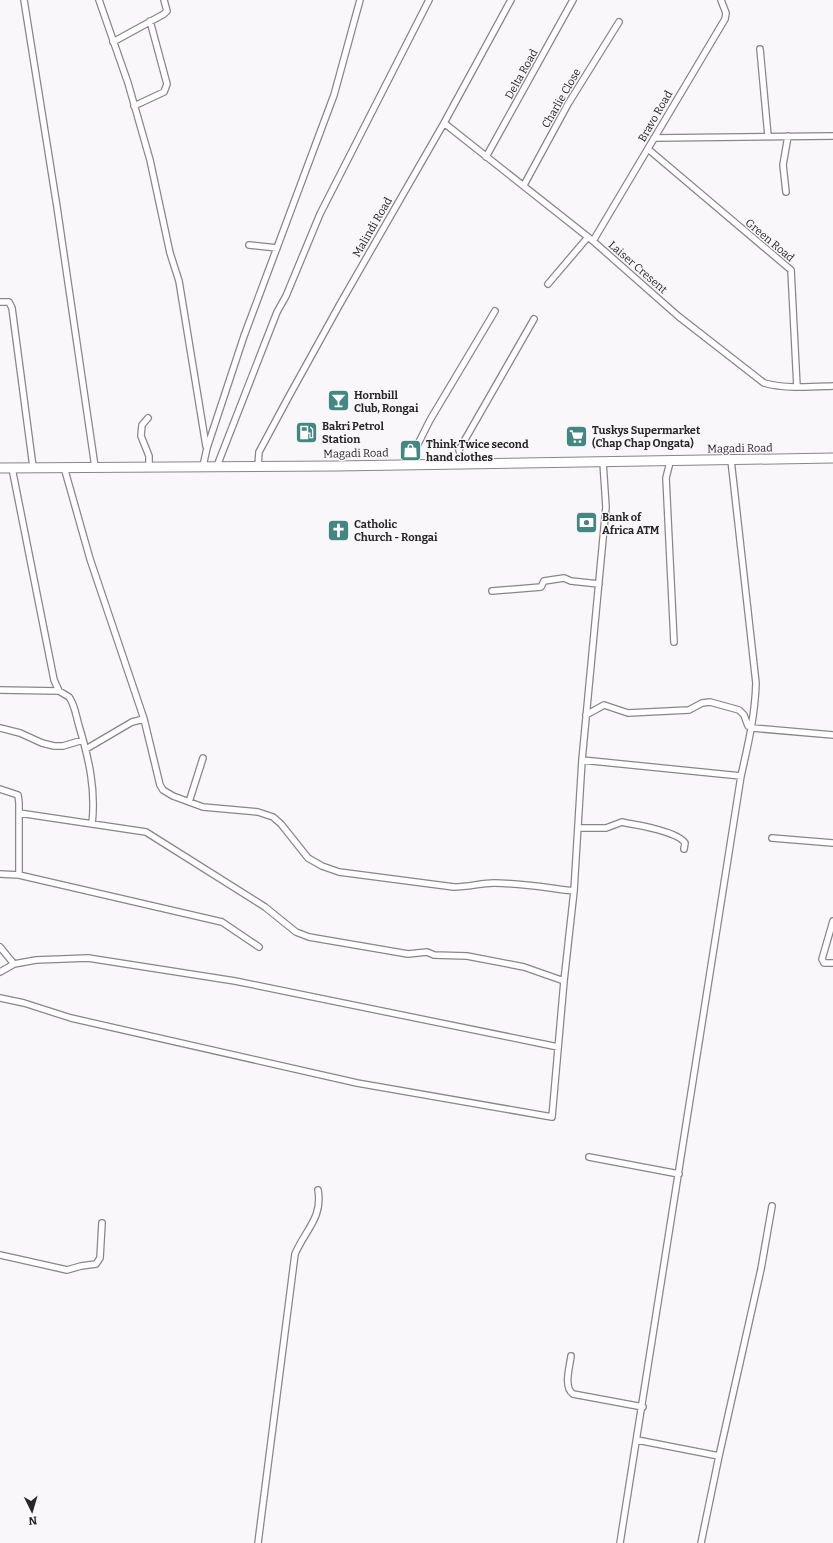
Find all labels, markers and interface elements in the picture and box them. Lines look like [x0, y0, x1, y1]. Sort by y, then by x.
street label: Delta Road [502, 47, 541, 101]
street label: Charlie Close [539, 66, 584, 130]
street label: Bravo Road [636, 88, 676, 144]
street label: Malindi Road [350, 195, 395, 259]
street label: Green Road [743, 216, 797, 265]
street label: Laiser Cresent [606, 238, 670, 296]
bar icon: Hornbill Club, Rongai [326, 388, 352, 414]
place label: Hornbill Club, Rongai [354, 389, 419, 415]
fuel station icon: Bakri Petrol Station [294, 419, 320, 445]
place label: Bakri Petrol Station [322, 420, 384, 446]
supermarket icon: Tuskys Supermarket (Chap Chap Ongata) [563, 423, 589, 449]
place label: Tuskys Supermarket (Chap Chap Ongata) [592, 424, 701, 450]
shop icon: Think Twice second hand clothes [398, 437, 424, 463]
place label: Think Twice second hand clothes [426, 438, 529, 464]
street label: Magadi Road [707, 441, 773, 456]
street label: Magadi Road [323, 446, 389, 461]
bank icon: Bank of Africa ATM [573, 510, 599, 536]
place label: Bank of Africa ATM [602, 511, 660, 537]
church icon: Catholic Church - Rongai [326, 517, 352, 543]
place label: Catholic Church - Rongai [354, 518, 438, 544]
north arrow [12, 1491, 52, 1531]
text: N [28, 1514, 38, 1527]

